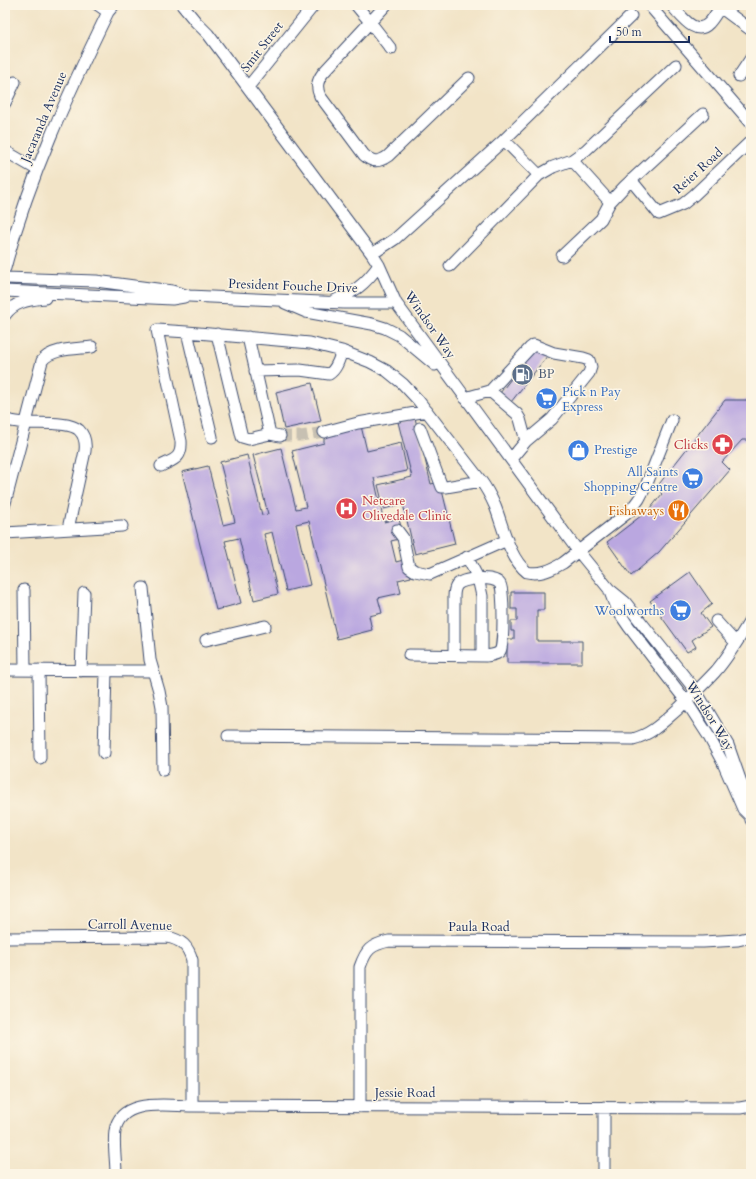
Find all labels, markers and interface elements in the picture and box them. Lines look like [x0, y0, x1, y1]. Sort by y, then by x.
street label: Smit Street [236, 18, 288, 76]
scale bar [610, 18, 689, 44]
text: 50 m [616, 24, 643, 40]
street label: Jacaranda Avenue [16, 69, 71, 167]
street label: Reier Road [669, 144, 727, 198]
street label: President Fouche Drive [228, 275, 358, 297]
street label: Windsor Way [399, 287, 460, 363]
fuel station icon: BP [510, 361, 536, 387]
place label: BP [538, 365, 555, 383]
place label: Pick n Pay Express [562, 383, 621, 416]
supermarket icon: Pick n Pay Express [533, 386, 559, 412]
pharmacy icon: Clicks [710, 432, 736, 458]
place label: Clicks [674, 436, 708, 454]
shop icon: Prestige [566, 437, 592, 463]
place label: Prestige [594, 441, 638, 459]
place label: All Saints Shopping Centre [584, 463, 678, 496]
supermarket icon: All Saints Shopping Centre [680, 466, 706, 492]
place label: Netcare Olivedale Clinic [362, 492, 452, 525]
hospital icon: Netcare Olivedale Clinic [334, 495, 360, 521]
restaurant icon: Fishaways [666, 498, 692, 524]
place label: Fishaways [609, 502, 664, 520]
supermarket icon: Woolworths [667, 598, 693, 624]
place label: Woolworths [593, 602, 664, 620]
street label: Windsor Way [681, 677, 739, 754]
street label: Carroll Avenue [88, 915, 172, 935]
street label: Paula Road [448, 918, 510, 936]
street label: Jessie Road [373, 1084, 435, 1102]

